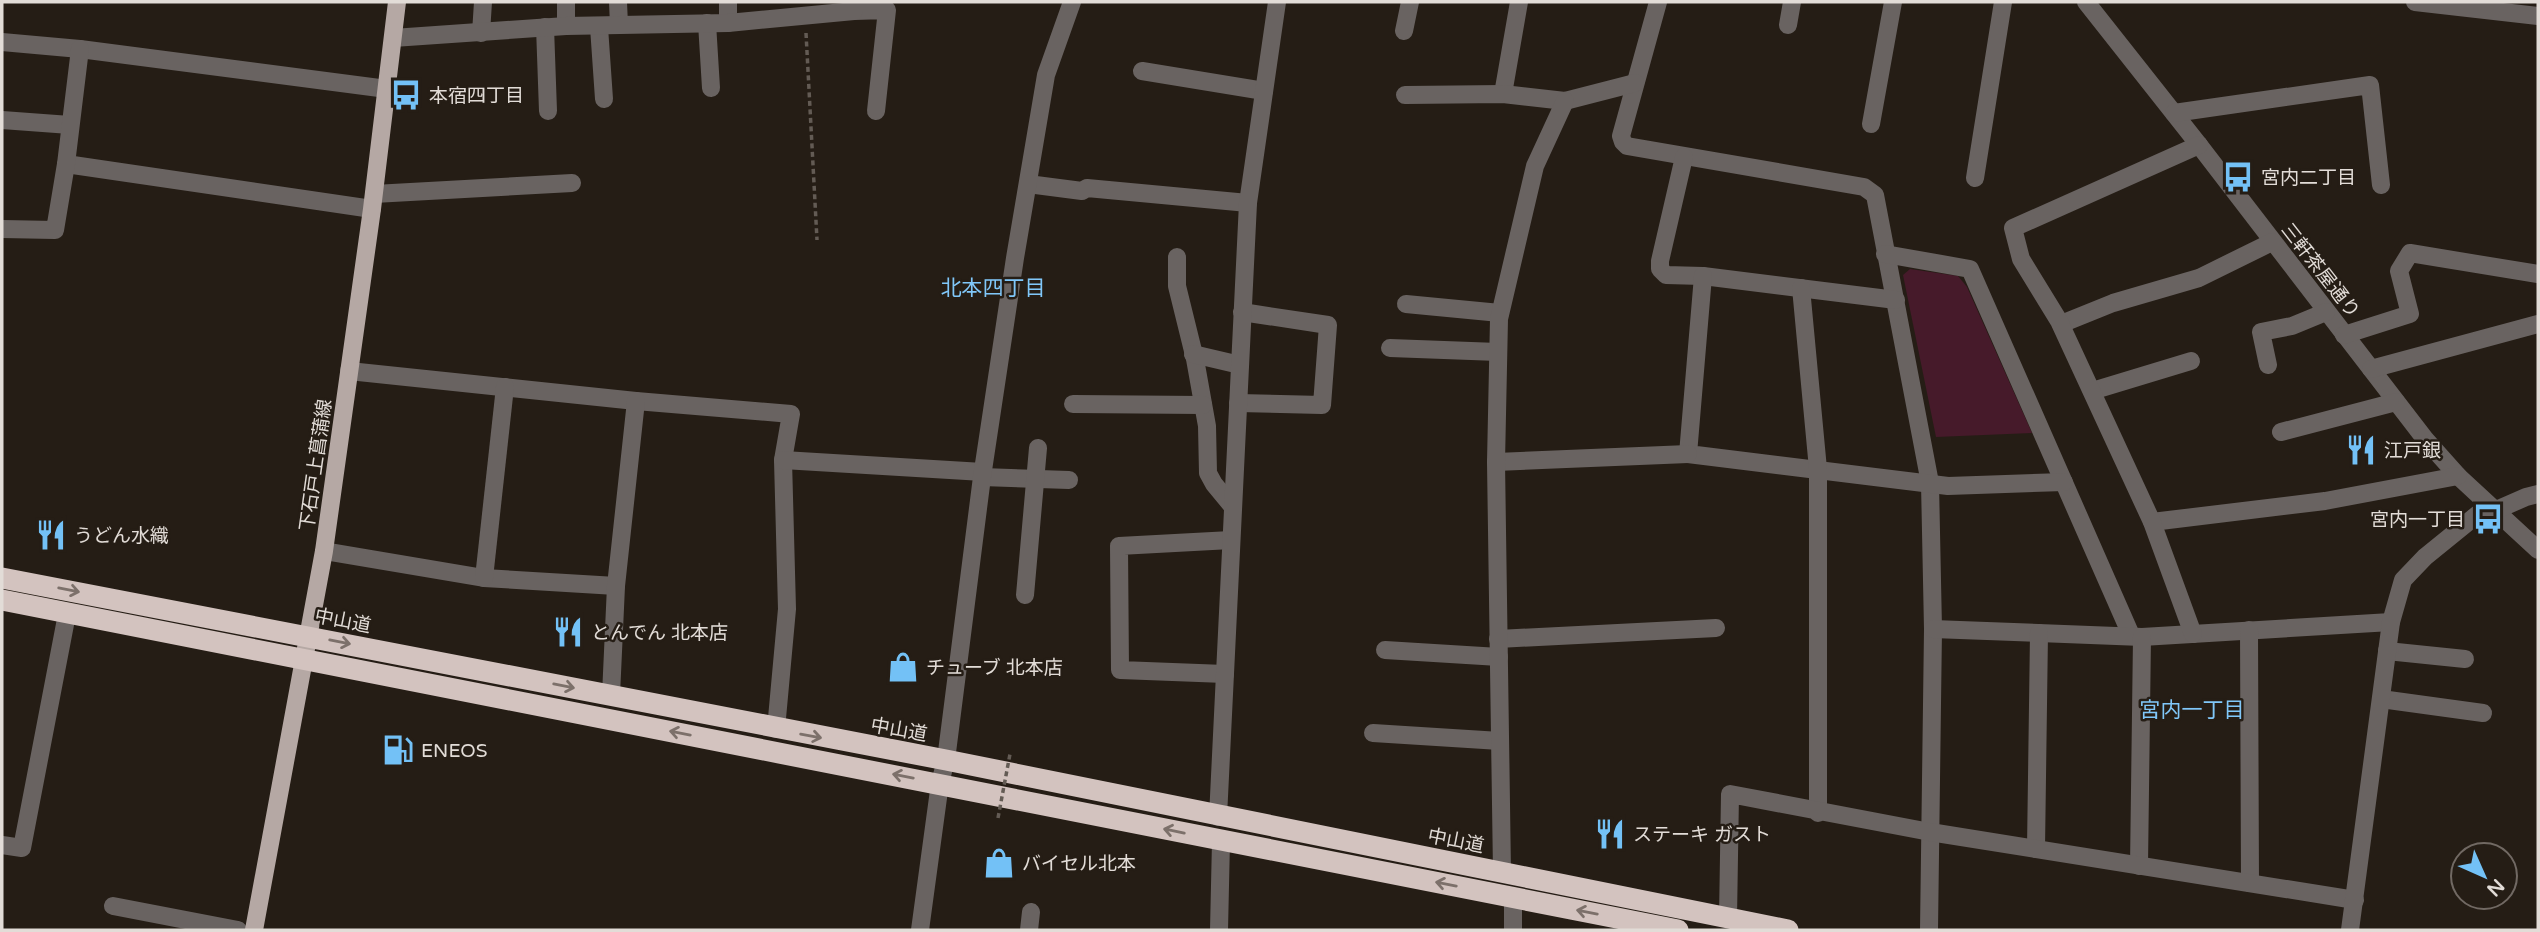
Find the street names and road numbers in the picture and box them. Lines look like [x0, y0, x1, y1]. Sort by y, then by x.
street label: 三軒茶屋通り [2276, 219, 2364, 322]
street label: 下石戸上菖蒲線 [296, 398, 336, 533]
street label: 中山道 [313, 605, 373, 637]
street label: 中山道 [869, 714, 929, 746]
street label: 中山道 [1426, 825, 1486, 857]

